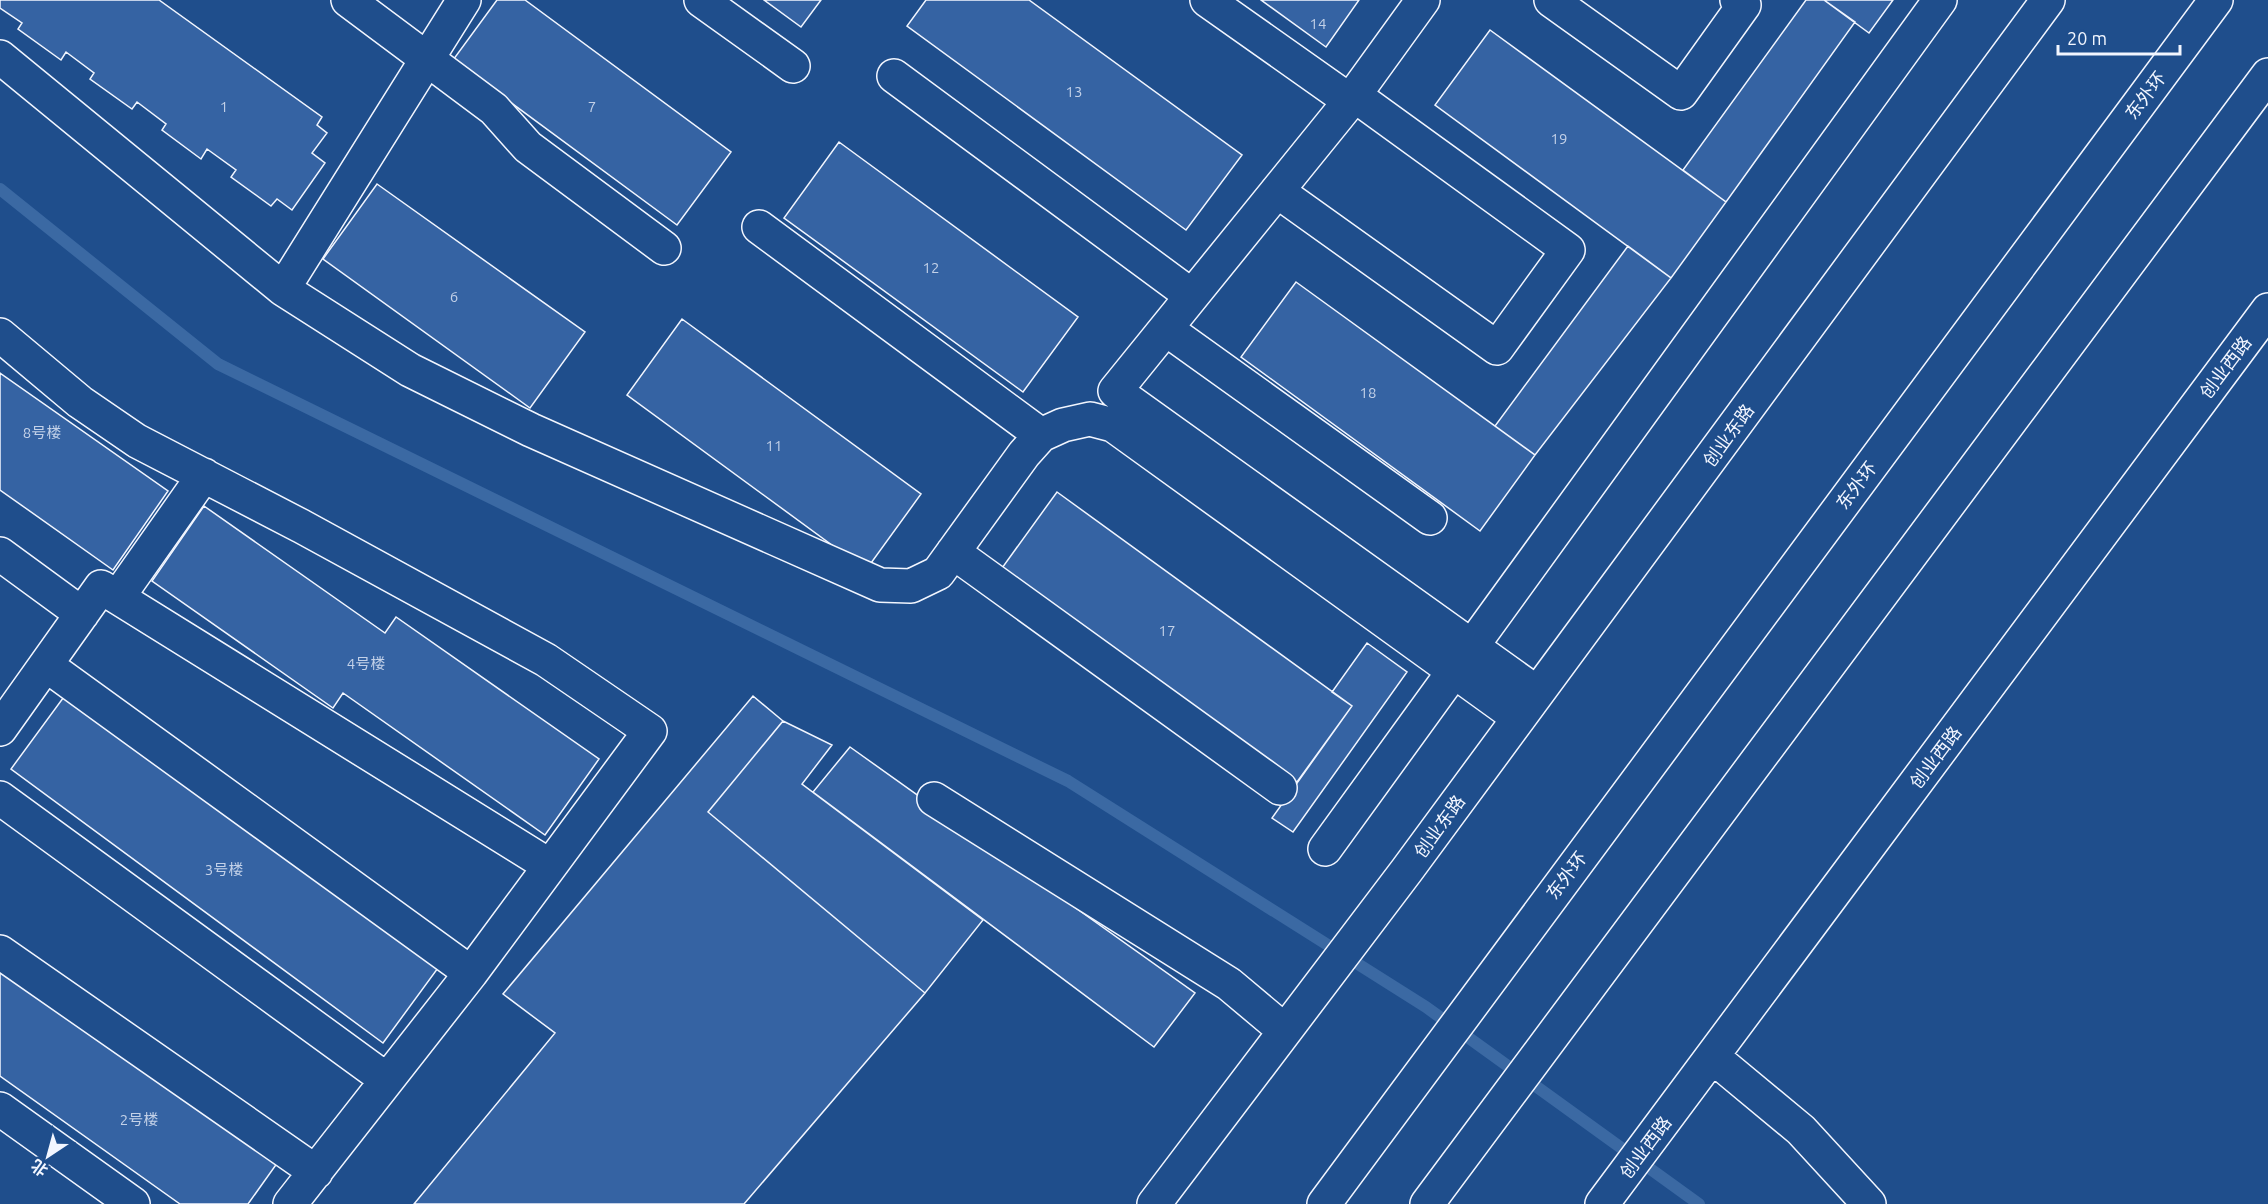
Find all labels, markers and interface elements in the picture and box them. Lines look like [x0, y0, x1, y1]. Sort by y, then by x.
house number: 14 [1310, 15, 1326, 32]
scale bar [2058, 18, 2180, 56]
text: 20 m [2067, 28, 2107, 48]
street label: 东外环 [2121, 67, 2169, 123]
house number: 13 [1066, 83, 1082, 100]
house number: 1 [220, 98, 228, 115]
house number: 7 [588, 98, 596, 115]
house number: 19 [1551, 130, 1567, 147]
house number: 12 [923, 259, 939, 276]
house number: 6 [450, 288, 458, 305]
street label: 创业西路 [2195, 332, 2255, 402]
house number: 18 [1360, 384, 1376, 401]
street label: 创业东路 [1699, 400, 1757, 470]
house number: 8号楼 [23, 424, 61, 441]
house number: 11 [766, 437, 782, 454]
street label: 东外环 [1832, 457, 1880, 513]
house number: 17 [1159, 622, 1175, 639]
house number: 4号楼 [347, 655, 385, 672]
street label: 创业西路 [1905, 722, 1965, 792]
street label: 创业东路 [1410, 791, 1468, 861]
street label: 东外环 [1542, 847, 1590, 903]
house number: 3号楼 [205, 861, 243, 878]
house number: 2号楼 [120, 1111, 158, 1128]
street label: 创业西路 [1615, 1112, 1675, 1182]
north arrow [18, 1126, 78, 1186]
text: 北 [27, 1156, 51, 1180]

